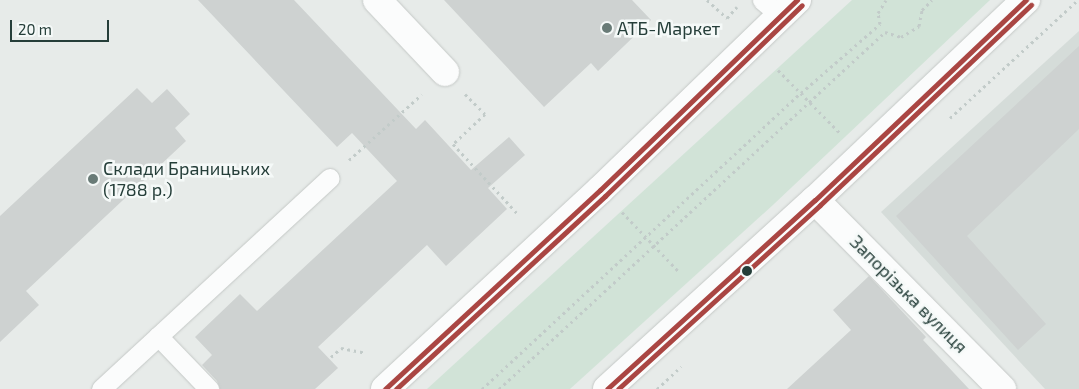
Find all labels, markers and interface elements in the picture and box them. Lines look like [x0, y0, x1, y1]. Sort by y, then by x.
scale bar [12, 10, 111, 42]
place label: АТБ-Маркет [617, 17, 720, 39]
text: 20 m [18, 20, 52, 38]
marker: АТБ-Маркет [601, 22, 613, 34]
place label: Склади Браницьких (1788 р.) [103, 158, 270, 200]
marker: Склади Браницьких (1788 р.) [87, 173, 99, 185]
street label: Запорізька вулиця [846, 231, 972, 357]
unlabelled marker [742, 266, 752, 276]

